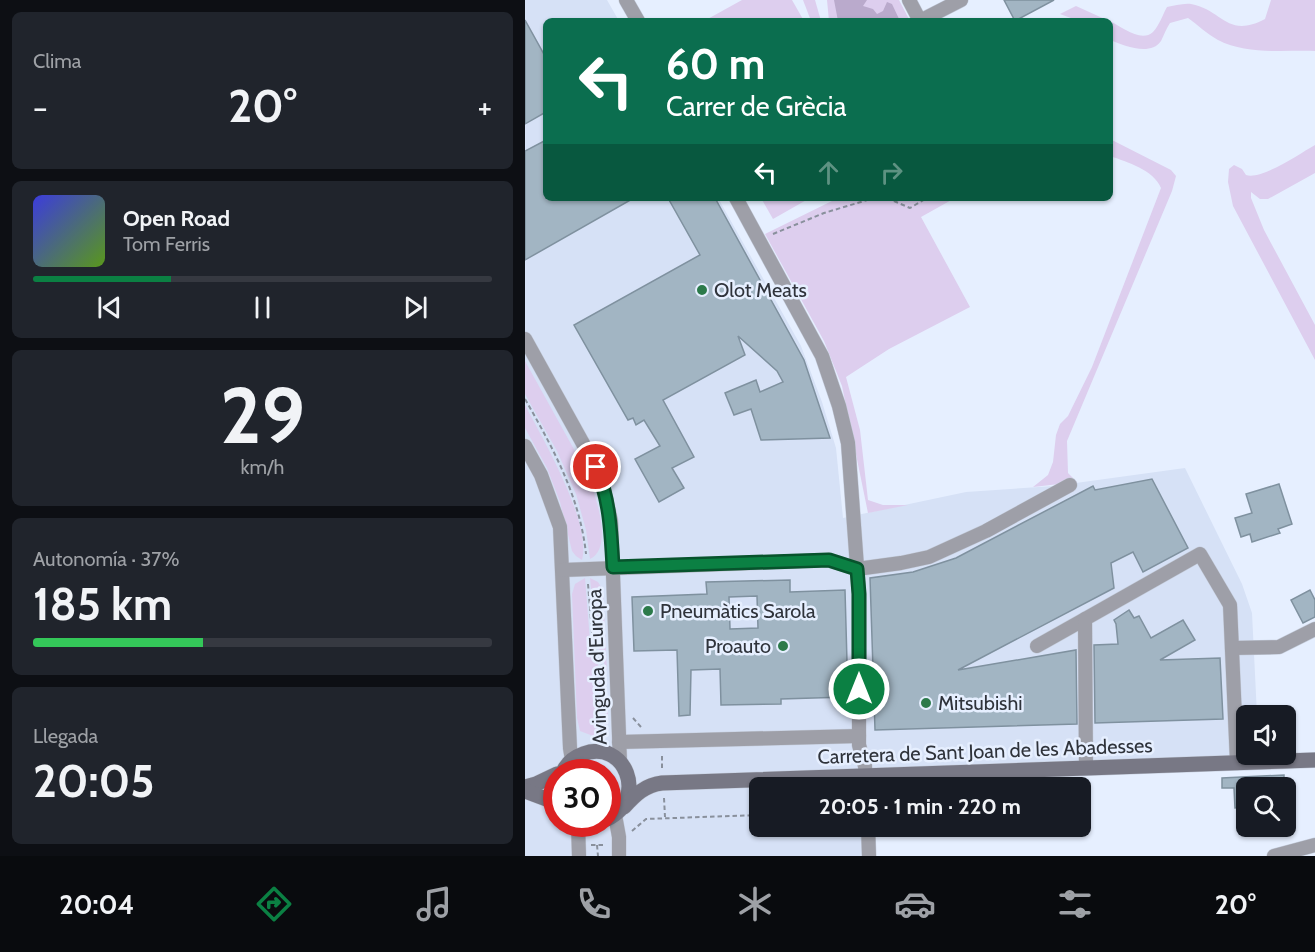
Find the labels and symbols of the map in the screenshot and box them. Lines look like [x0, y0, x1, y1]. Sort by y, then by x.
place label: Olot Meats [714, 278, 807, 302]
marker: Olot Meats [695, 283, 709, 297]
pin [570, 441, 621, 492]
street label: Avinguda d'Europa [582, 588, 612, 745]
place label: Pneumàtics Sarola [660, 599, 816, 623]
marker: Pneumàtics Sarola [641, 604, 655, 618]
place label: Proauto [705, 634, 771, 658]
marker: Proauto [776, 639, 790, 653]
position arrow [827, 657, 891, 721]
place label: Mitsubishi [938, 691, 1022, 715]
marker: Mitsubishi [919, 696, 933, 710]
street label: Carretera de Sant Joan de les Abadesses [817, 733, 1153, 769]
speed limit sign: 30 [543, 759, 621, 837]

